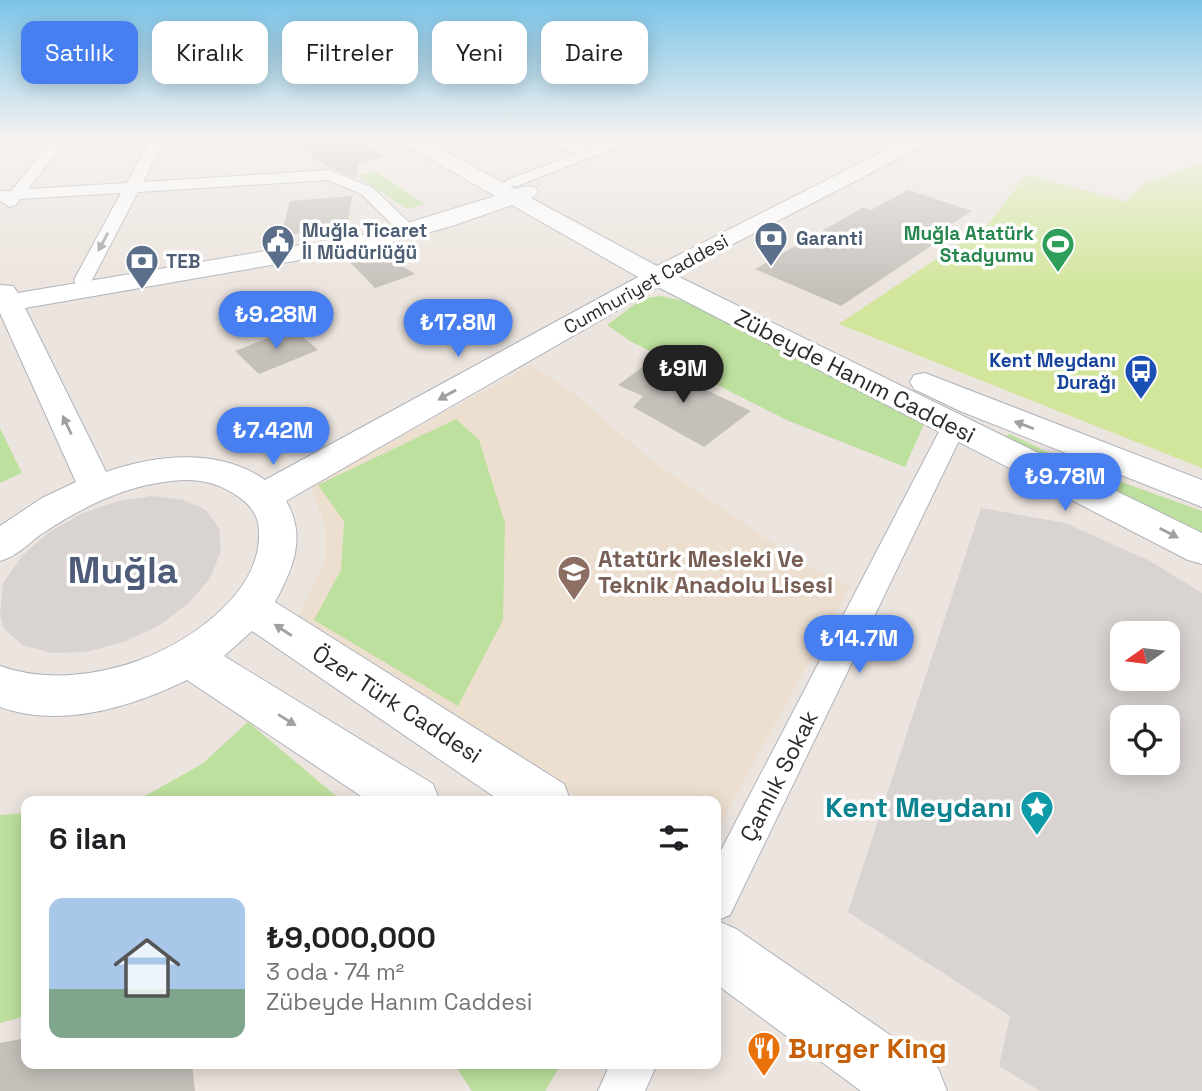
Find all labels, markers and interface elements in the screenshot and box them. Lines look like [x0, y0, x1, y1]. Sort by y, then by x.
chip: Satılık [21, 21, 138, 84]
chip: Kiralık [152, 21, 268, 84]
chip: Filtreler [282, 21, 418, 84]
chip: Yeni [432, 21, 527, 84]
chip: Daire [541, 21, 648, 84]
place label: Muğla Ticaret İl Müdürlüğü [302, 218, 428, 265]
bank icon: Garanti [752, 219, 790, 268]
place label: Muğla Atatürk Stadyumu [904, 221, 1034, 268]
public building icon: Muğla Ticaret İl Müdürlüğü [259, 222, 297, 271]
sports icon: Muğla Atatürk Stadyumu [1039, 225, 1077, 274]
place label: Garanti [796, 226, 863, 251]
street label: Cumhuriyet Caddesi [559, 228, 733, 340]
one-way arrow [97, 232, 108, 252]
bank icon: TEB [123, 242, 161, 291]
place label: TEB [166, 249, 200, 274]
pin: ₺9.28M [219, 292, 333, 351]
text: ₺9.28M [235, 299, 317, 329]
pin: ₺17.8M [401, 300, 515, 359]
street label: Zübeyde Hanım Caddesi [729, 302, 981, 450]
text: ₺17.8M [420, 307, 496, 337]
pin: ₺9M [649, 346, 717, 405]
place label: Kent Meydanı Durağı [989, 348, 1116, 395]
bus stop icon: Kent Meydanı Durağı [1122, 352, 1160, 401]
text: ₺9M [659, 353, 707, 383]
one-way arrow [437, 389, 457, 401]
pin: ₺7.42M [216, 407, 330, 467]
one-way arrow [61, 415, 72, 435]
text: ₺7.42M [233, 415, 313, 445]
one-way arrow [1014, 419, 1035, 430]
pin: ₺9.78M [1008, 454, 1122, 513]
text: ₺9.78M [1024, 461, 1106, 491]
one-way arrow [1159, 527, 1179, 538]
place label: Atatürk Mesleki Ve Teknik Anadolu Lisesi [598, 544, 833, 600]
district label: Muğla [68, 547, 178, 594]
school or university icon: Atatürk Mesleki Ve Teknik Anadolu Lisesi [555, 553, 593, 602]
pin: ₺14.7M [802, 616, 916, 675]
north arrow [1110, 621, 1180, 691]
map controls [1110, 621, 1180, 775]
text: ₺14.7M [820, 623, 898, 653]
one-way arrow [274, 624, 293, 637]
street label: Özer Türk Caddesi [307, 638, 487, 770]
street label: Çamlık Sokak [733, 705, 825, 847]
button: locate [1110, 705, 1180, 775]
one-way arrow [277, 713, 296, 726]
place icon: Kent Meydanı [1018, 788, 1056, 837]
place label: Kent Meydanı [825, 789, 1012, 825]
text: 6 ilan [49, 819, 127, 858]
icon: filters [655, 819, 693, 857]
text: ₺9,000,000 [266, 918, 436, 957]
icon: home [105, 926, 189, 1010]
text: 3 oda · 74 m² [266, 957, 404, 987]
text: Zübeyde Hanım Caddesi [266, 987, 533, 1017]
restaurant icon: Burger King [745, 1029, 783, 1078]
place label: Burger King [788, 1030, 947, 1066]

